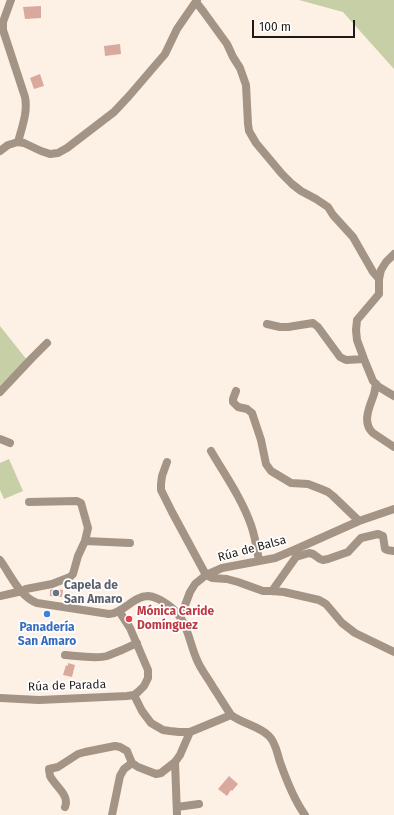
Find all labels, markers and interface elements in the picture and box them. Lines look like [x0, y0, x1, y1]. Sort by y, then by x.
scale bar [254, 12, 357, 38]
text: 100 m [259, 20, 291, 34]
street label: Rúa de Balsa [216, 533, 288, 565]
place label: Capela de San Amaro [64, 579, 122, 607]
marker: Capela de San Amaro [51, 588, 61, 598]
place label: Mónica Caride Domínguez [137, 605, 214, 633]
marker: Panadería San Amaro [42, 609, 52, 619]
marker: Mónica Caride Domínguez [124, 614, 134, 624]
place label: Panadería San Amaro [18, 621, 76, 649]
street label: Rúa de Parada [28, 677, 106, 695]

